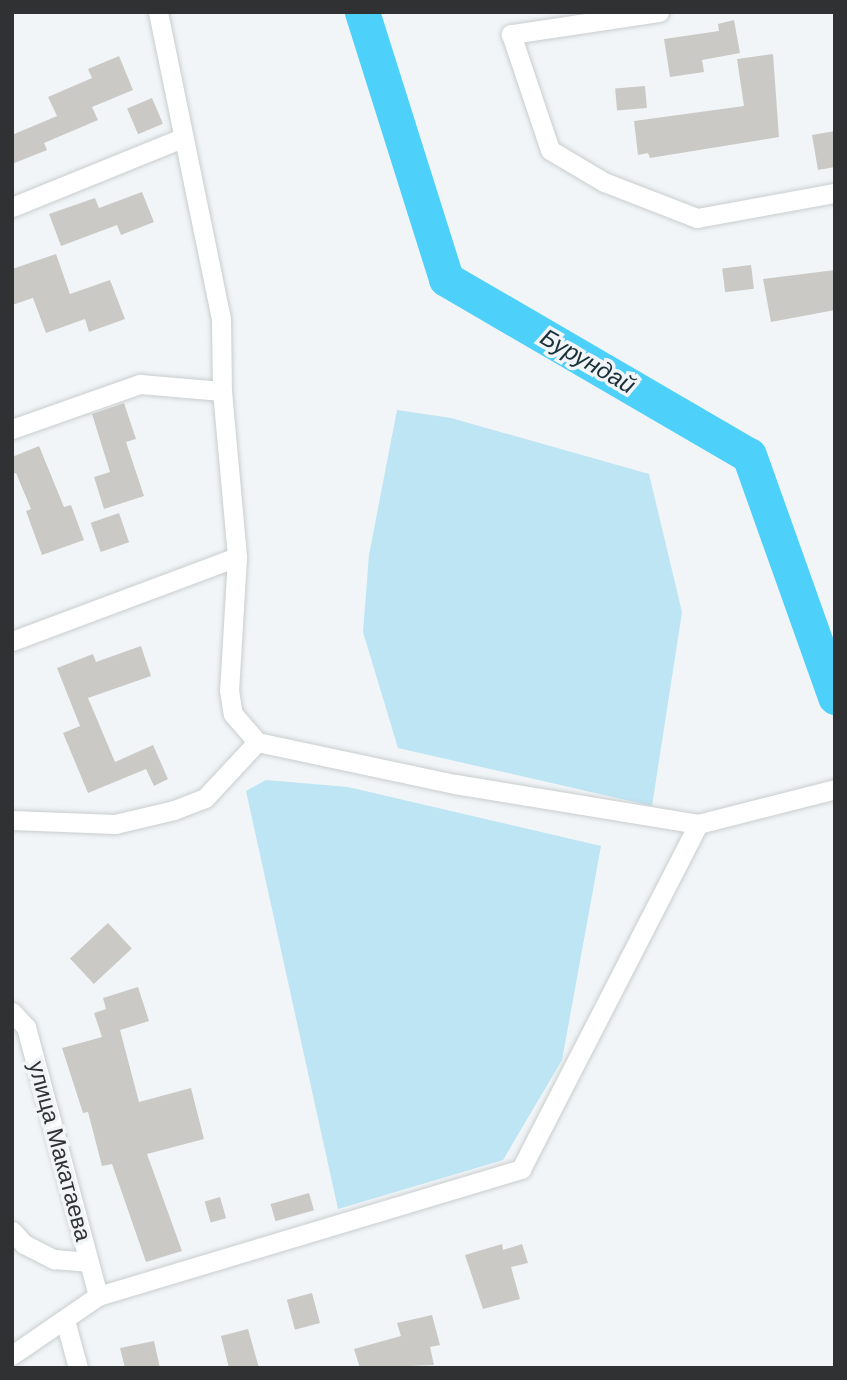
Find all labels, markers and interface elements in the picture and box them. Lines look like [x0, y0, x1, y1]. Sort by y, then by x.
water label: Бурундай [535, 322, 641, 400]
street label: улица Макатаева [23, 1058, 97, 1244]

